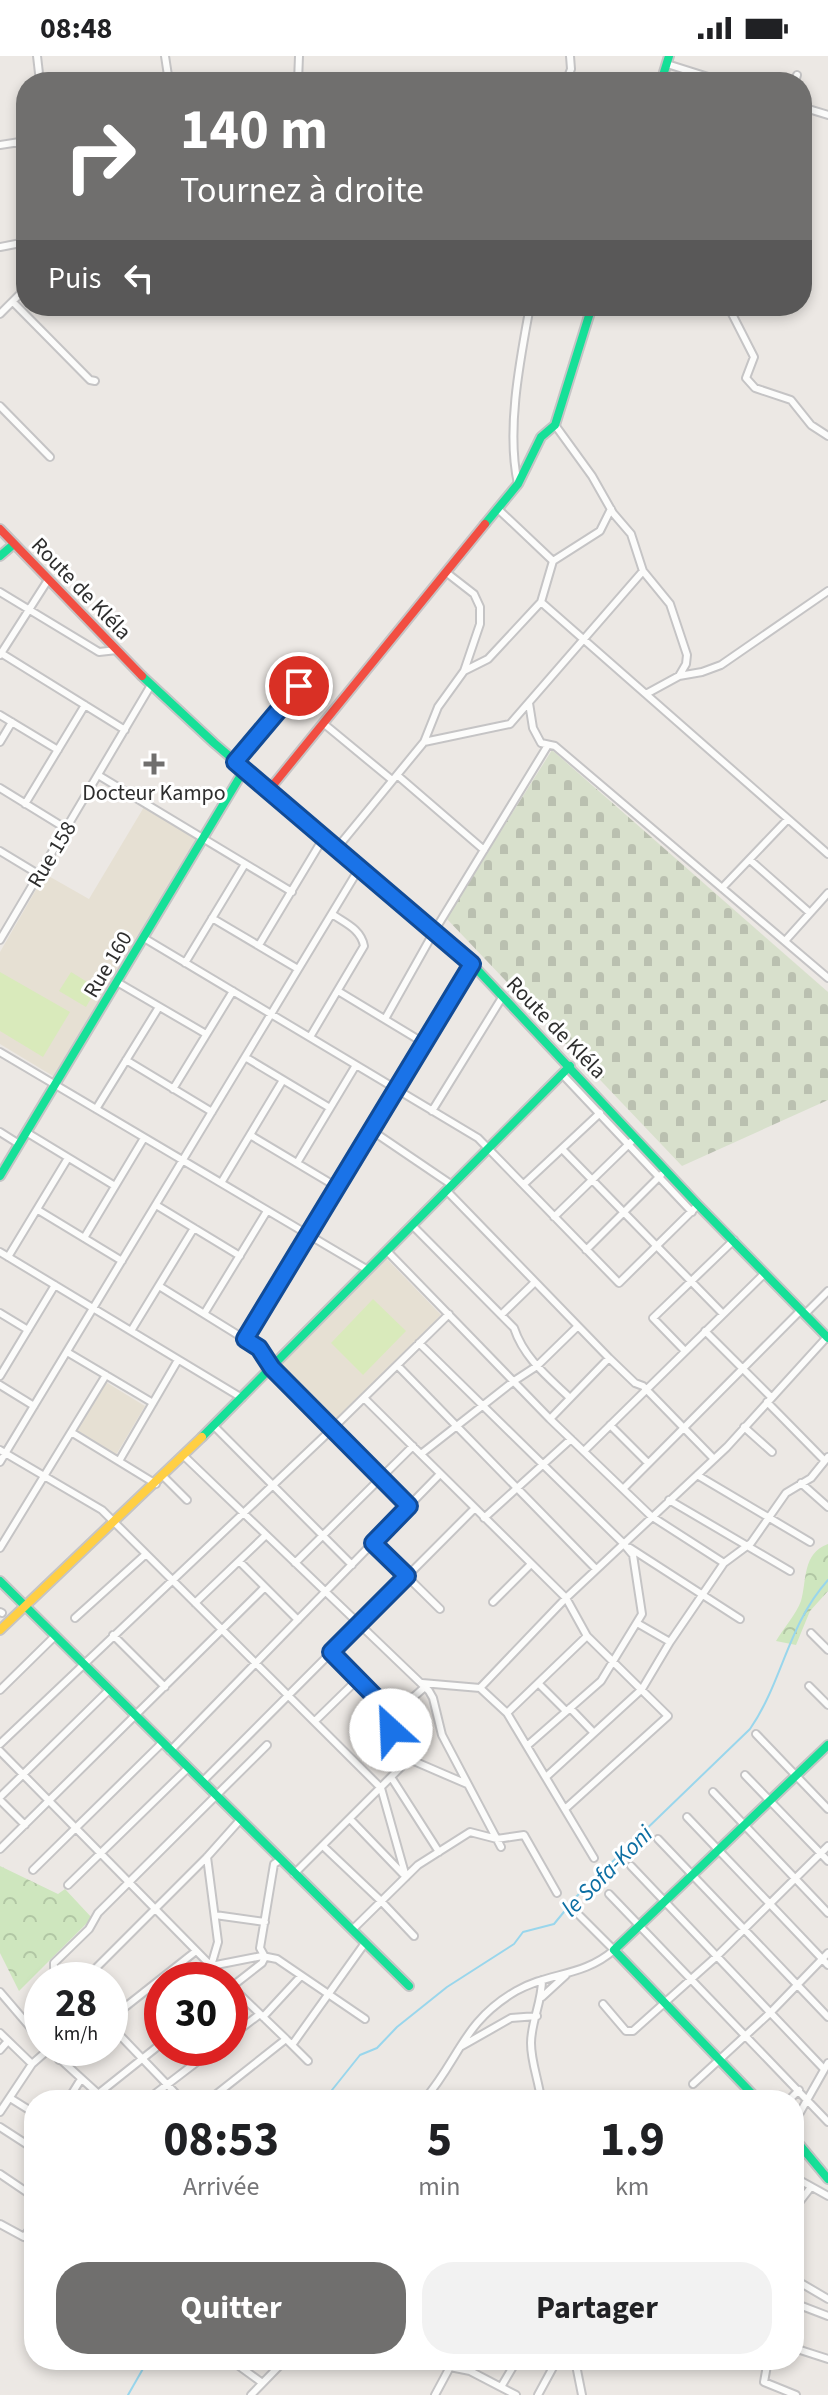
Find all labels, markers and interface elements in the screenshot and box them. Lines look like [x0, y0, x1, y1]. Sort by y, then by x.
text: 08:48 [40, 7, 112, 50]
text: 140 m [180, 91, 328, 170]
icon: right [48, 104, 152, 208]
text: Tournez à droite [180, 165, 424, 216]
icon: left [117, 256, 161, 300]
text: Puis [48, 257, 101, 300]
street label: Route de Kléla [24, 530, 139, 647]
pin [265, 652, 333, 720]
icon: arrive [277, 664, 321, 708]
marker: Docteur Kampo [143, 753, 165, 775]
place label: Docteur Kampo [82, 777, 226, 809]
street label: Rue 158 [19, 815, 84, 894]
street label: Rue 160 [75, 925, 140, 1004]
street label: Route de Kléla [499, 969, 614, 1086]
position arrow [349, 1688, 433, 1772]
water label: le Sofa-Koni [554, 1817, 661, 1925]
speed limit sign: 30 [144, 1962, 248, 2066]
text: 28 [55, 1975, 97, 2032]
text: km/h [54, 2020, 98, 2048]
text: 08:53 [163, 2106, 279, 2174]
text: 5 [427, 2106, 452, 2174]
text: 1.9 [600, 2106, 665, 2174]
text: Arrivée [183, 2168, 259, 2205]
text: min [418, 2168, 460, 2205]
text: km [615, 2168, 649, 2205]
button: Quitter [56, 2262, 406, 2354]
button: Partager [422, 2262, 772, 2354]

